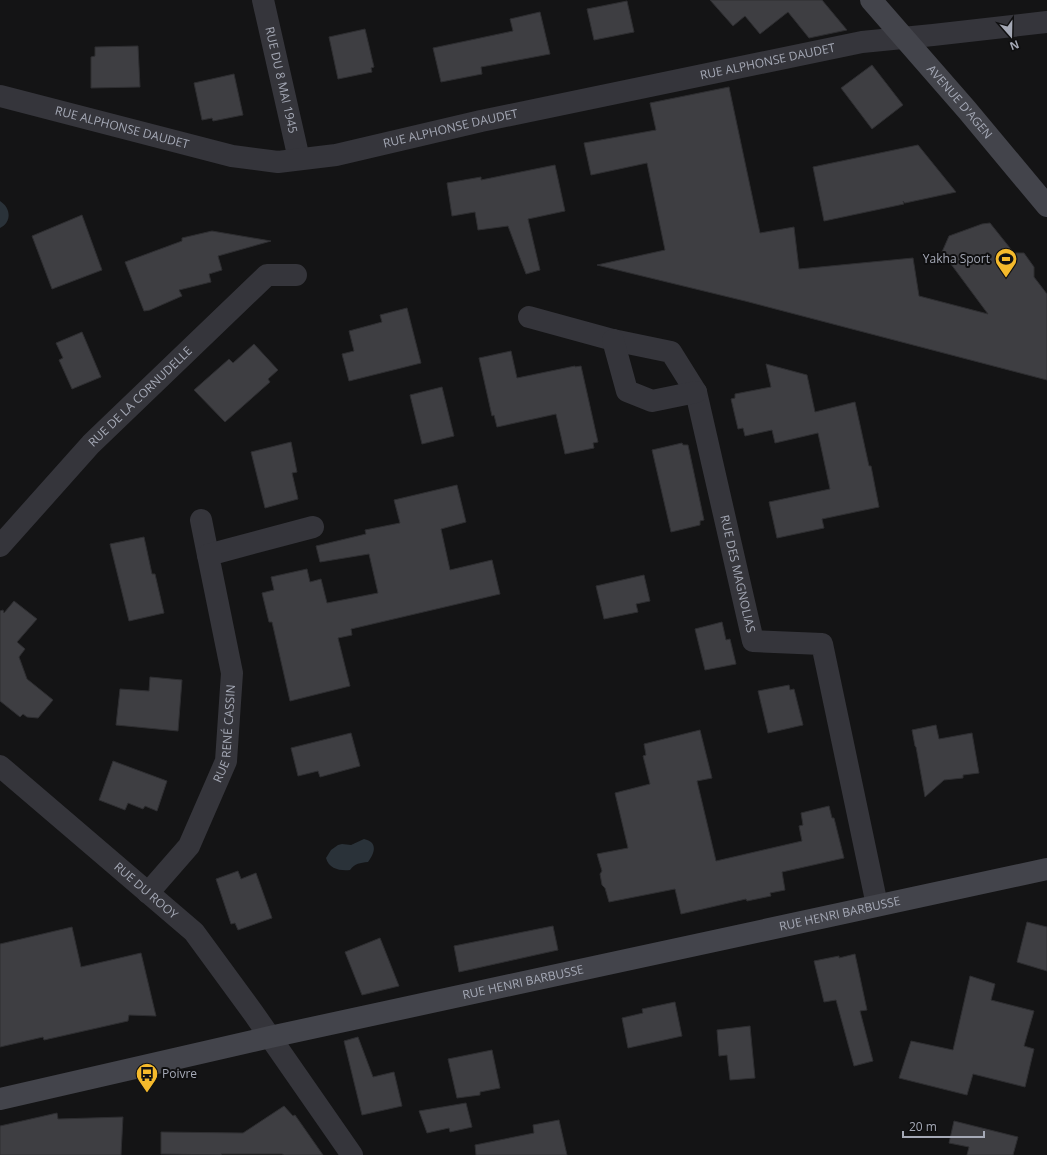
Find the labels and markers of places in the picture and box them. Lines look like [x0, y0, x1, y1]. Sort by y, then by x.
sports icon: Yakha Sport [993, 246, 1019, 279]
place label: Yakha Sport [923, 250, 990, 267]
bus stop icon: Poivre [134, 1061, 160, 1094]
place label: Poivre [162, 1065, 197, 1082]

